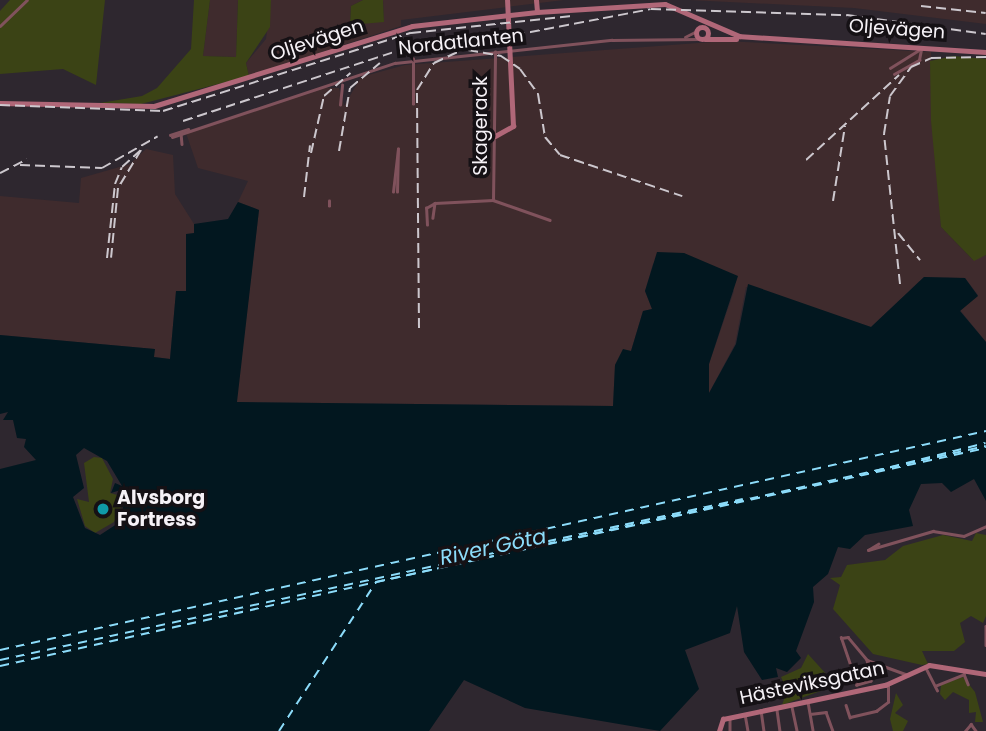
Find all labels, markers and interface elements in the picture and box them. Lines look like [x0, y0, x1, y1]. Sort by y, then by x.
street label: Oljevägen [268, 14, 366, 66]
street label: Oljevägen [848, 14, 946, 44]
street label: Nordatlanten [397, 24, 525, 60]
street label: Skagerack [470, 76, 492, 176]
place label: Alvsborg Fortress [117, 487, 205, 531]
marker: Alvsborg Fortress [95, 501, 111, 517]
water label: River Göta [437, 523, 549, 571]
street label: Hästeviksgatan [738, 657, 886, 709]

